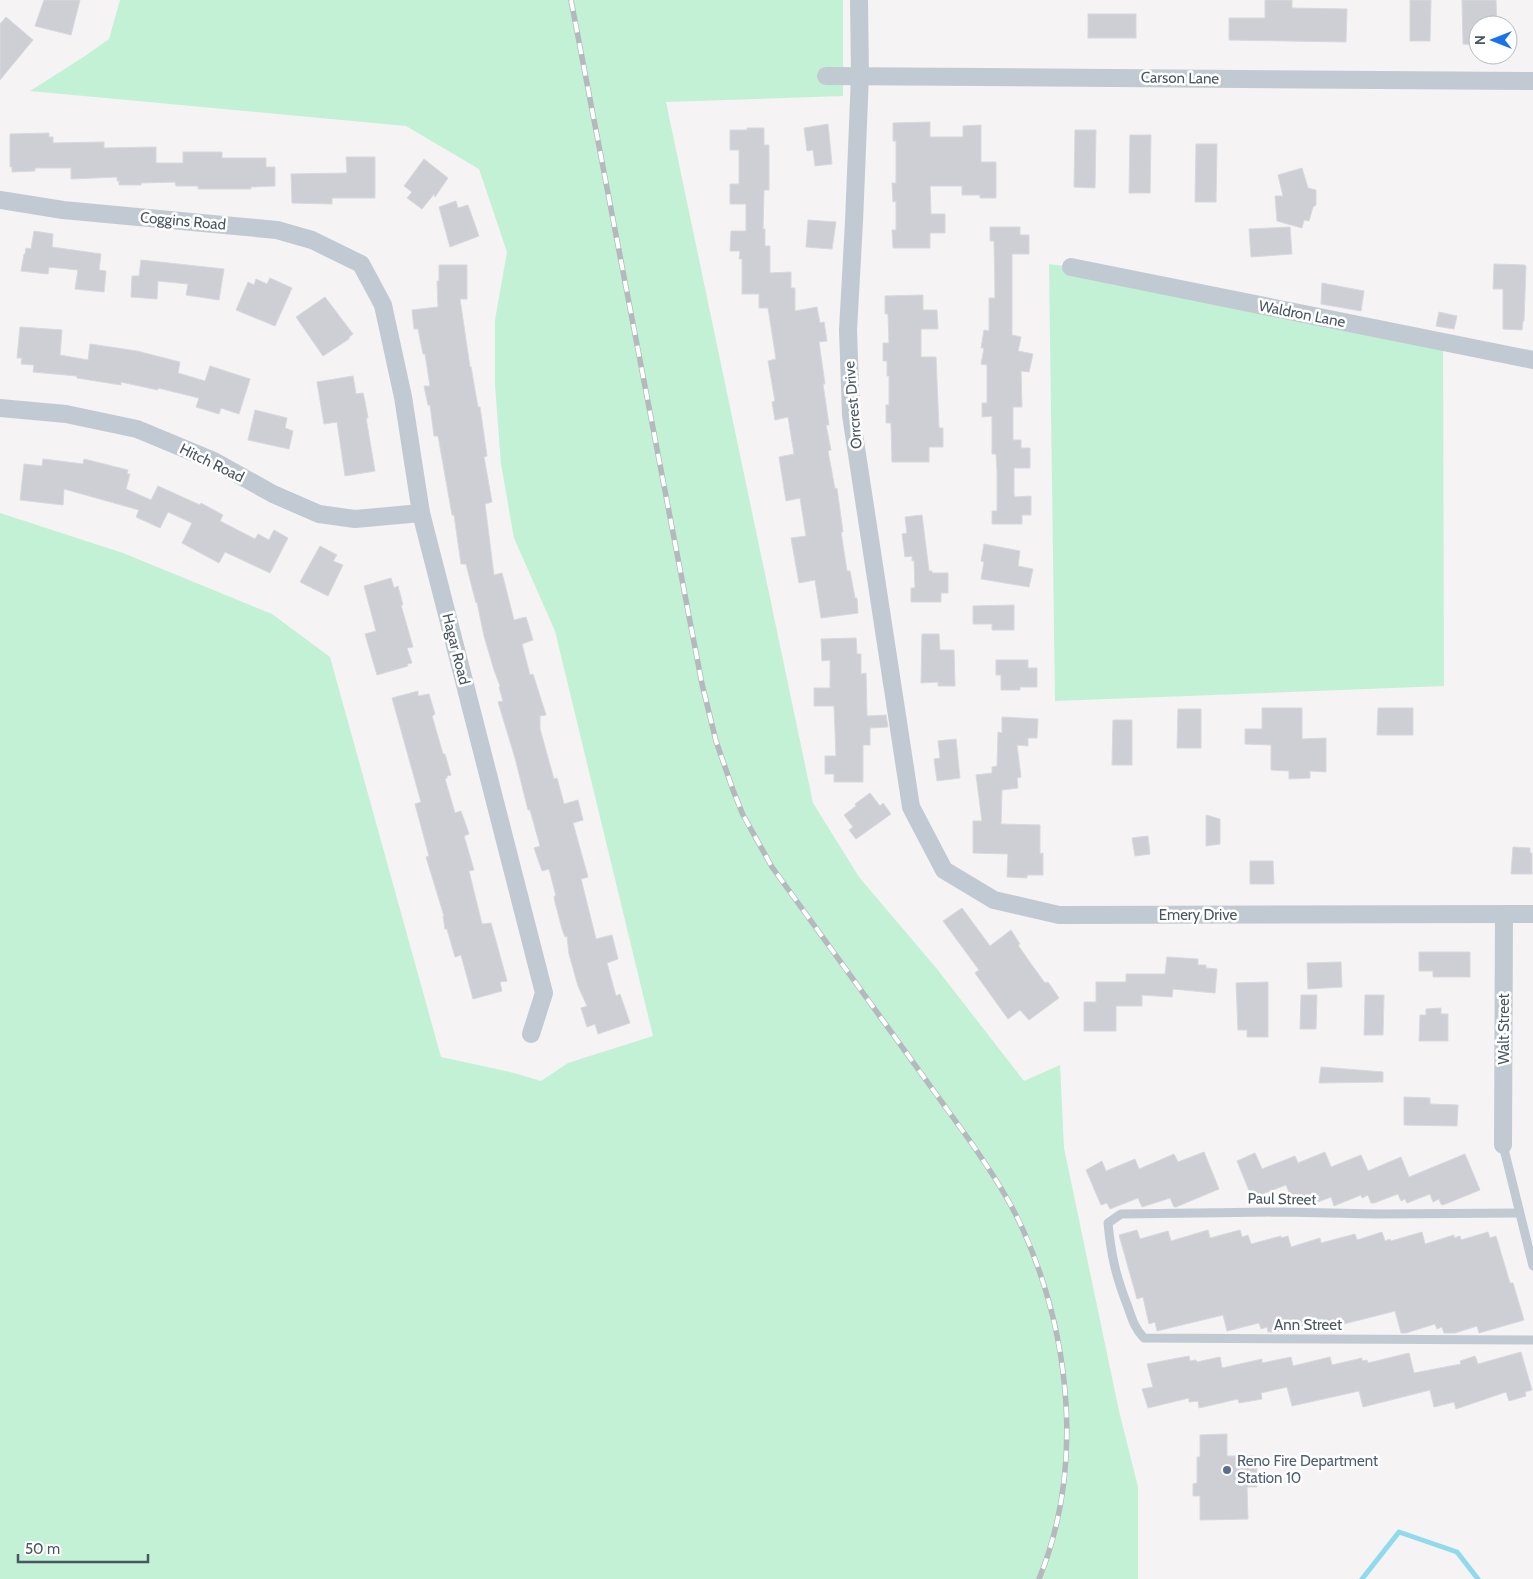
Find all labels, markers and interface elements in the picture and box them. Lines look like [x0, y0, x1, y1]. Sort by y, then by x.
north arrow [1468, 15, 1518, 65]
text: N [1471, 35, 1489, 45]
street label: Carson Lane [1141, 68, 1220, 88]
street label: Coggins Road [139, 208, 227, 234]
street label: Waldron Lane [1257, 297, 1347, 331]
street label: Orrcrest Drive [840, 360, 866, 450]
street label: Hitch Road [177, 440, 247, 486]
street label: Hagar Road [438, 611, 474, 687]
street label: Emery Drive [1159, 906, 1237, 924]
street label: Walt Street [1495, 993, 1513, 1065]
street label: Paul Street [1247, 1189, 1317, 1209]
street label: Ann Street [1274, 1316, 1342, 1334]
place label: Reno Fire Department Station 10 [1237, 1452, 1378, 1487]
marker: Reno Fire Department Station 10 [1221, 1464, 1233, 1476]
scale bar [18, 1532, 148, 1564]
text: 50 m [25, 1540, 60, 1558]

